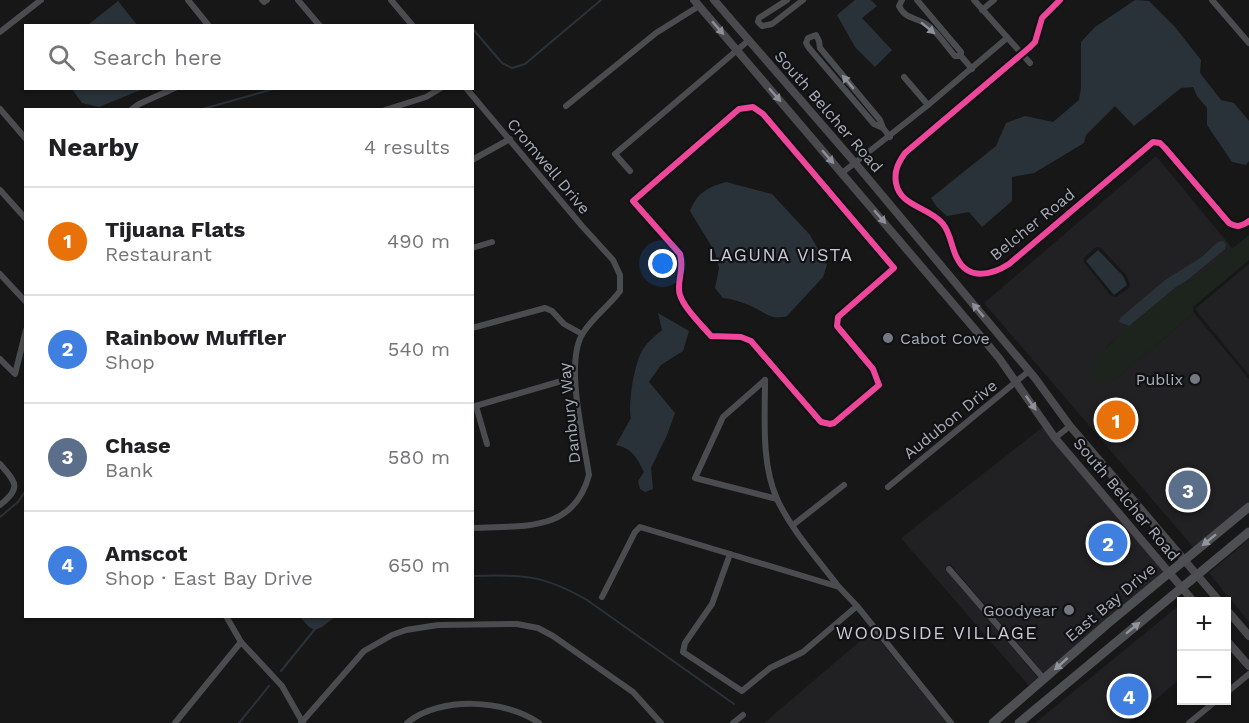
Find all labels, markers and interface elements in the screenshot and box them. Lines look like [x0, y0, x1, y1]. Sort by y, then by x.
one-way arrow [711, 20, 724, 35]
one-way arrow [920, 22, 936, 35]
search box [24, 24, 474, 90]
icon: search [45, 41, 78, 74]
text: Search here [93, 45, 222, 70]
street label: South Belcher Road [771, 47, 887, 176]
one-way arrow [842, 75, 855, 90]
one-way arrow [768, 87, 781, 102]
street label: Cromwell Drive [503, 115, 594, 218]
text: Nearby [48, 132, 139, 162]
text: 4 results [364, 135, 450, 159]
one-way arrow [821, 149, 834, 164]
street label: Belcher Road [986, 184, 1078, 264]
one-way arrow [873, 210, 887, 225]
text: Tijuana Flats [105, 217, 245, 242]
text: 1 [63, 229, 72, 253]
text: 490 m [387, 229, 450, 253]
text: Restaurant [105, 242, 212, 266]
district label: LAGUNA VISTA [708, 244, 854, 265]
your location [648, 249, 677, 278]
one-way arrow [973, 303, 985, 318]
text: Rainbow Muffler [105, 325, 286, 350]
place label: Cabot Cove [900, 329, 990, 348]
marker: Cabot Cove [881, 331, 895, 345]
text: 2 [62, 337, 73, 361]
text: 540 m [388, 337, 450, 361]
text: Shop [105, 350, 155, 374]
street label: Danbury Way [555, 361, 584, 464]
place label: Publix [1136, 370, 1183, 389]
marker: Publix [1188, 372, 1202, 386]
street label: Audubon Drive [900, 376, 1001, 463]
one-way arrow [1025, 394, 1037, 410]
pin: 1 [1096, 398, 1136, 442]
text: Chase [105, 433, 171, 458]
street label: South Belcher Road [1069, 434, 1184, 565]
text: 3 [62, 445, 73, 469]
text: 580 m [388, 445, 450, 469]
text: Bank [105, 458, 153, 482]
pin: 3 [1168, 468, 1208, 512]
pin: 2 [1088, 520, 1128, 566]
one-way arrow [1202, 533, 1217, 545]
text: Amscot [105, 541, 187, 566]
text: 4 [61, 553, 74, 577]
text: 650 m [388, 553, 450, 577]
street label: East Bay Drive [1061, 559, 1159, 646]
text: Shop · East Bay Drive [105, 566, 313, 590]
map controls [1177, 597, 1231, 705]
button: + [1177, 597, 1231, 651]
place label: Goodyear [983, 601, 1057, 620]
marker: Goodyear [1062, 603, 1076, 617]
district label: WOODSIDE VILLAGE [836, 622, 1038, 643]
one-way arrow [1125, 622, 1140, 635]
button: − [1177, 651, 1231, 705]
one-way arrow [1053, 657, 1068, 671]
pin: 4 [1110, 674, 1148, 718]

